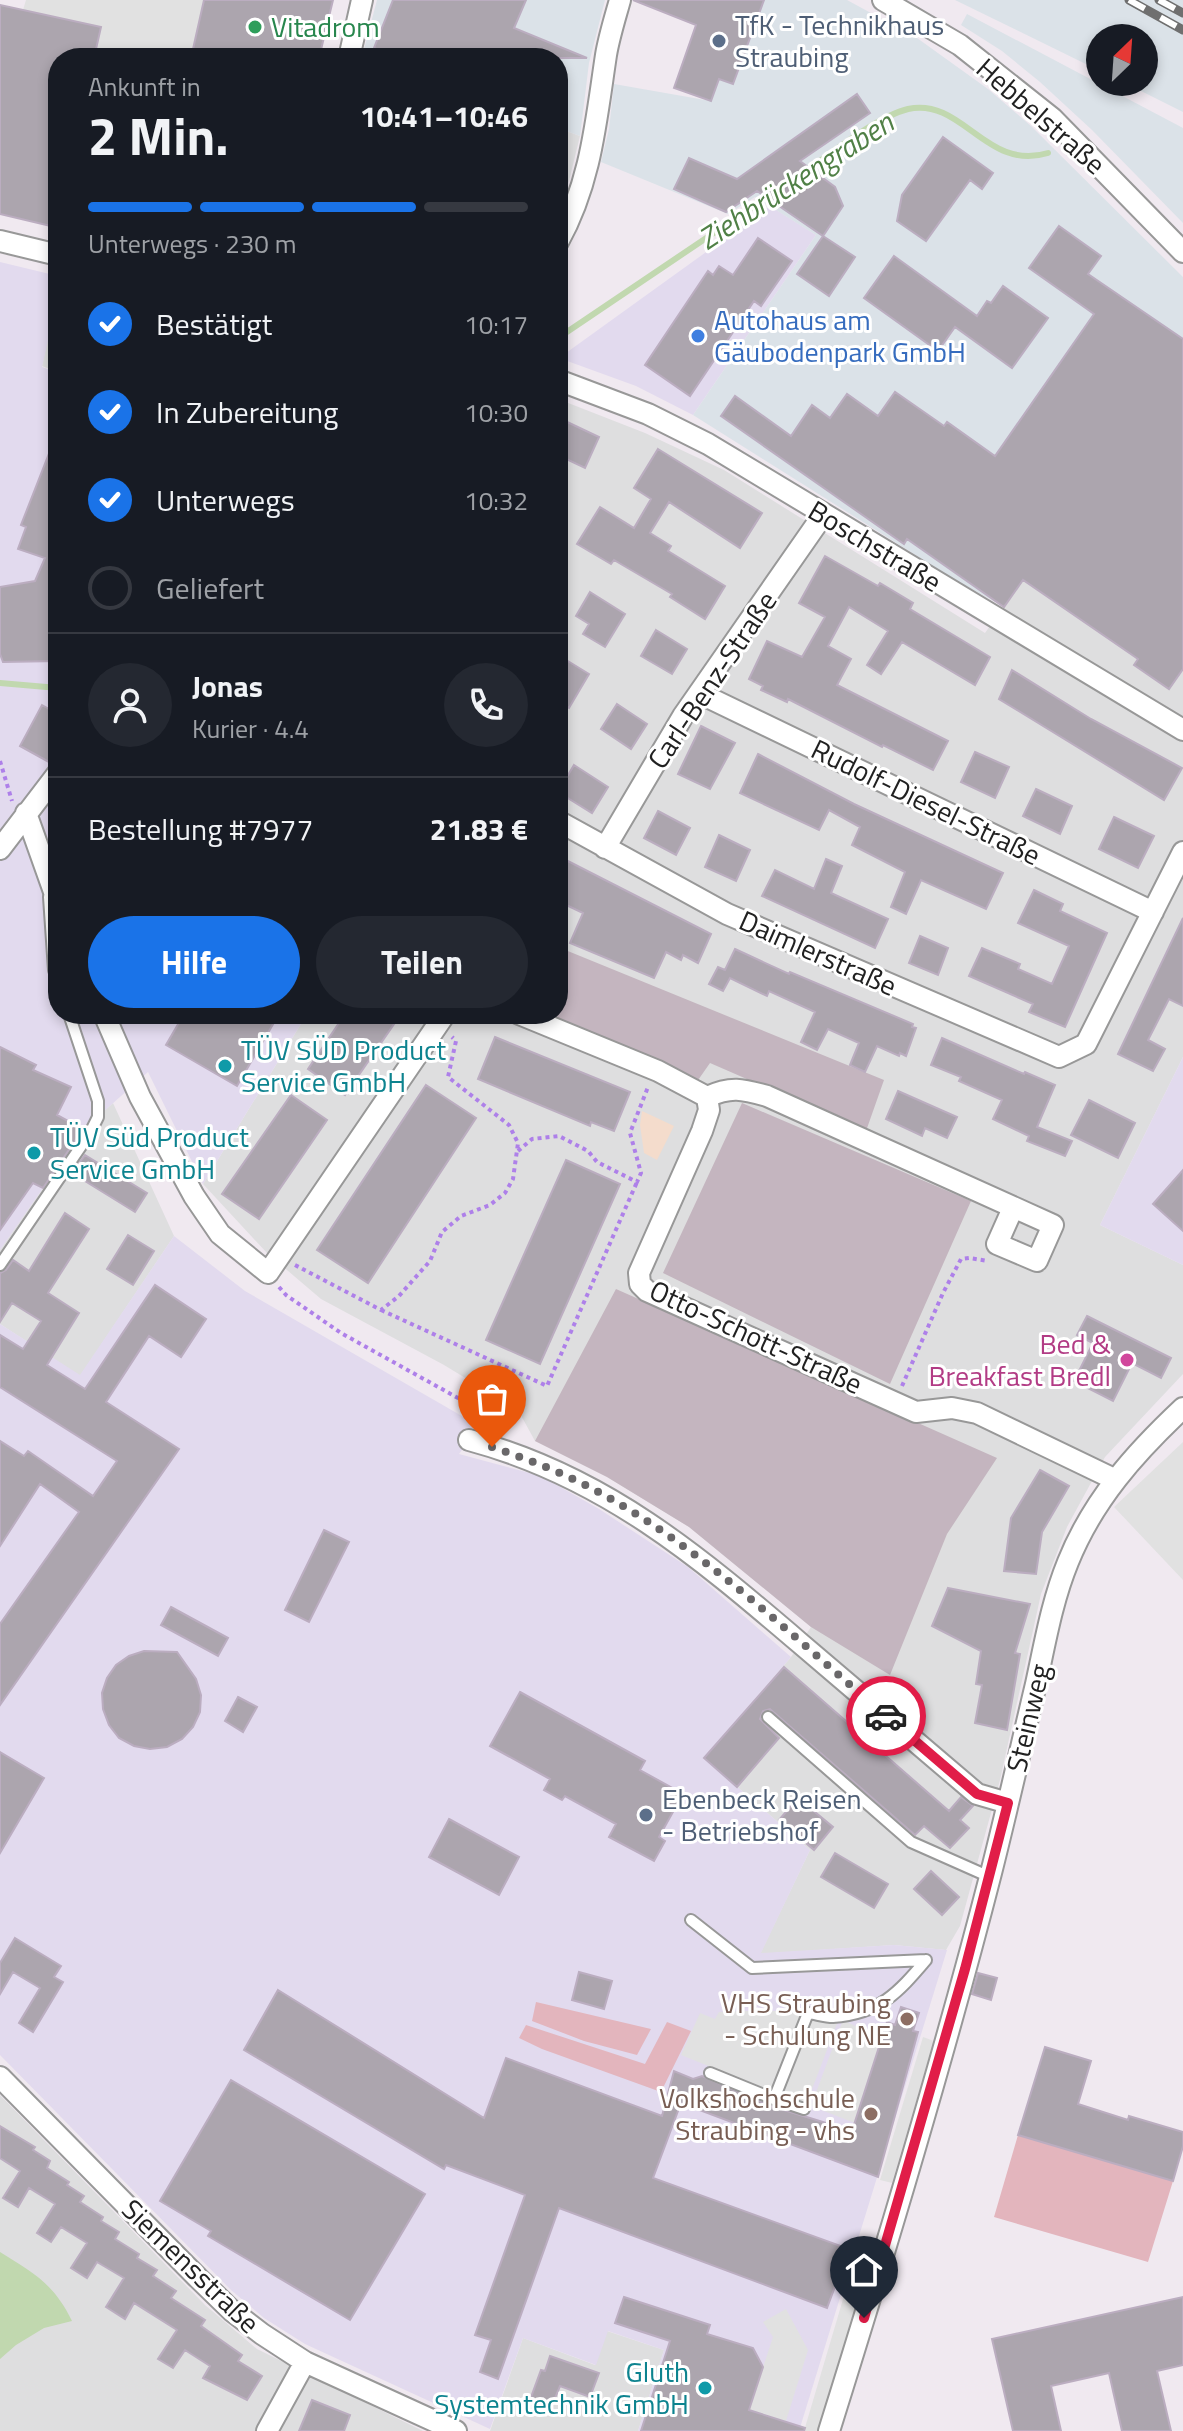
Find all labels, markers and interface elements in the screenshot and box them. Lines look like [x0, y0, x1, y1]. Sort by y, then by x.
place label: TfK - Technikhaus Straubing [735, 3, 944, 78]
place label: Vitadrom [271, 5, 380, 48]
marker: Vitadrom [246, 18, 264, 36]
north arrow [1086, 24, 1158, 96]
map controls [1086, 24, 1158, 96]
marker: TfK - Technikhaus Straubing [710, 32, 728, 50]
street label: Hebbelstraße [967, 47, 1116, 184]
text: Ankunft in [88, 67, 201, 106]
text: 10:41–10:46 [360, 93, 528, 139]
text: 2 Min. [88, 96, 229, 175]
water label: Ziehbrückengraben [689, 99, 903, 261]
text: Unterwegs · 230 m [88, 224, 296, 263]
place label: Autohaus am Gäubodenpark GmbH [714, 298, 966, 373]
text: Bestätigt [156, 301, 272, 347]
icon: check [88, 302, 132, 346]
text: 10:17 [464, 305, 528, 344]
marker: Autohaus am Gäubodenpark GmbH [689, 327, 707, 345]
text: In Zubereitung [156, 389, 339, 435]
icon: check [88, 390, 132, 434]
text: 10:30 [464, 393, 528, 432]
text: Unterwegs [156, 477, 295, 523]
icon: check [88, 478, 132, 522]
text: 10:32 [464, 481, 528, 520]
street label: Boschstraße [800, 489, 950, 602]
text: Geliefert [156, 565, 264, 611]
street label: Carl-Benz-Straße [636, 582, 787, 777]
button: person [88, 663, 172, 747]
text: Jonas [192, 663, 263, 709]
button: phone [444, 663, 528, 747]
text: Kurier · 4.4 [192, 709, 309, 748]
street label: Rudolf-Diesel-Straße [804, 727, 1048, 876]
text: Bestellung #7977 [88, 806, 313, 852]
text: 21.83 € [430, 806, 528, 852]
street label: Daimlerstraße [732, 899, 904, 1006]
button: Hilfe [88, 916, 300, 1008]
button: Teilen [316, 916, 528, 1008]
place label: TÜV SÜD Product Service GmbH [241, 1028, 446, 1103]
marker: TÜV SÜD Product Service GmbH [216, 1057, 234, 1075]
place label: TÜV Süd Product Service GmbH [50, 1115, 249, 1190]
marker: TÜV Süd Product Service GmbH [25, 1144, 43, 1162]
street label: Otto-Schott-Straße [643, 1268, 870, 1405]
place label: Bed & Breakfast Bredl [928, 1322, 1111, 1397]
marker: Bed & Breakfast Bredl [1118, 1351, 1136, 1369]
pin [458, 1365, 526, 1447]
icon: bag [470, 1377, 514, 1421]
street label: Steinweg [994, 1660, 1061, 1776]
courier [846, 1676, 926, 1756]
icon: car [864, 1694, 908, 1738]
place label: Ebenbeck Reisen - Betriebshof [662, 1777, 862, 1852]
marker: Ebenbeck Reisen - Betriebshof [637, 1806, 655, 1824]
place label: VHS Straubing - Schulung NE [721, 1981, 891, 2056]
marker: VHS Straubing - Schulung NE [898, 2010, 916, 2028]
place label: Volkshochschule Straubing - vhs [659, 2076, 855, 2151]
marker: Volkshochschule Straubing - vhs [862, 2105, 880, 2123]
street label: Siemensstraße [112, 2188, 270, 2343]
pin [830, 2236, 898, 2318]
icon: home [842, 2248, 886, 2292]
place label: Gluth Systemtechnik GmbH [434, 2350, 689, 2425]
marker: Gluth Systemtechnik GmbH [696, 2379, 714, 2397]

